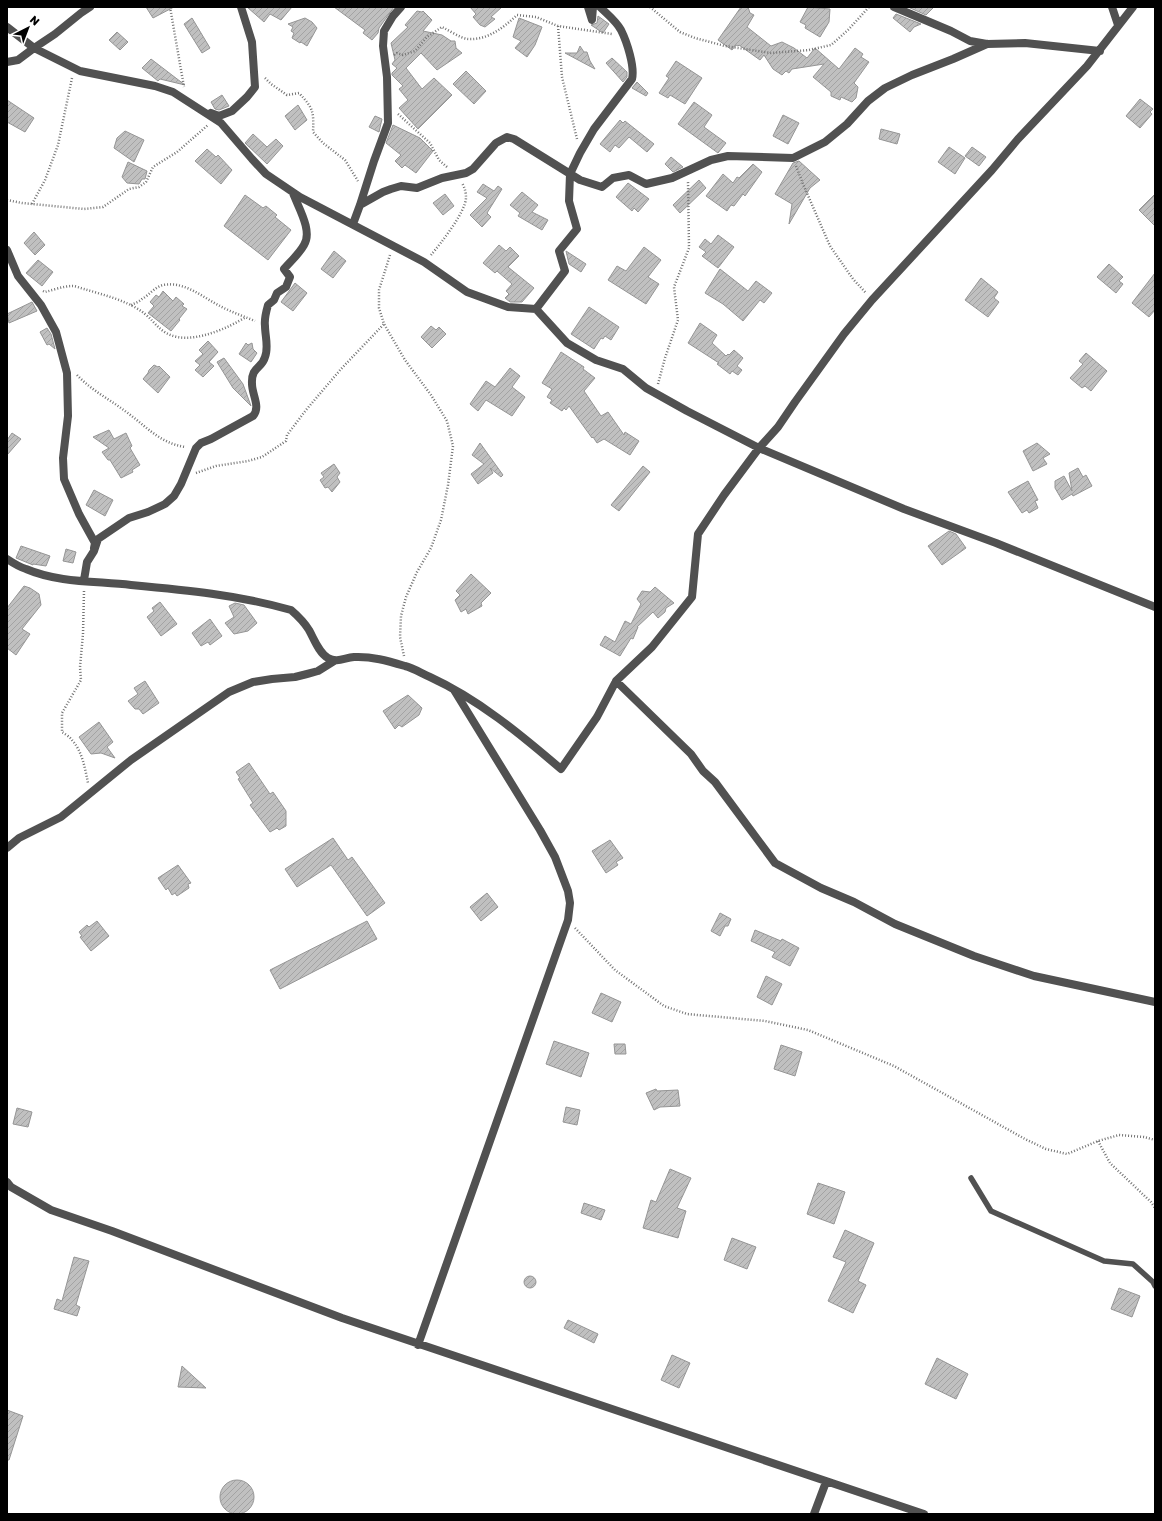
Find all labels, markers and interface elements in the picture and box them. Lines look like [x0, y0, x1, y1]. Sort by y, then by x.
north arrow [8, 8, 48, 48]
text: N [28, 13, 42, 28]

